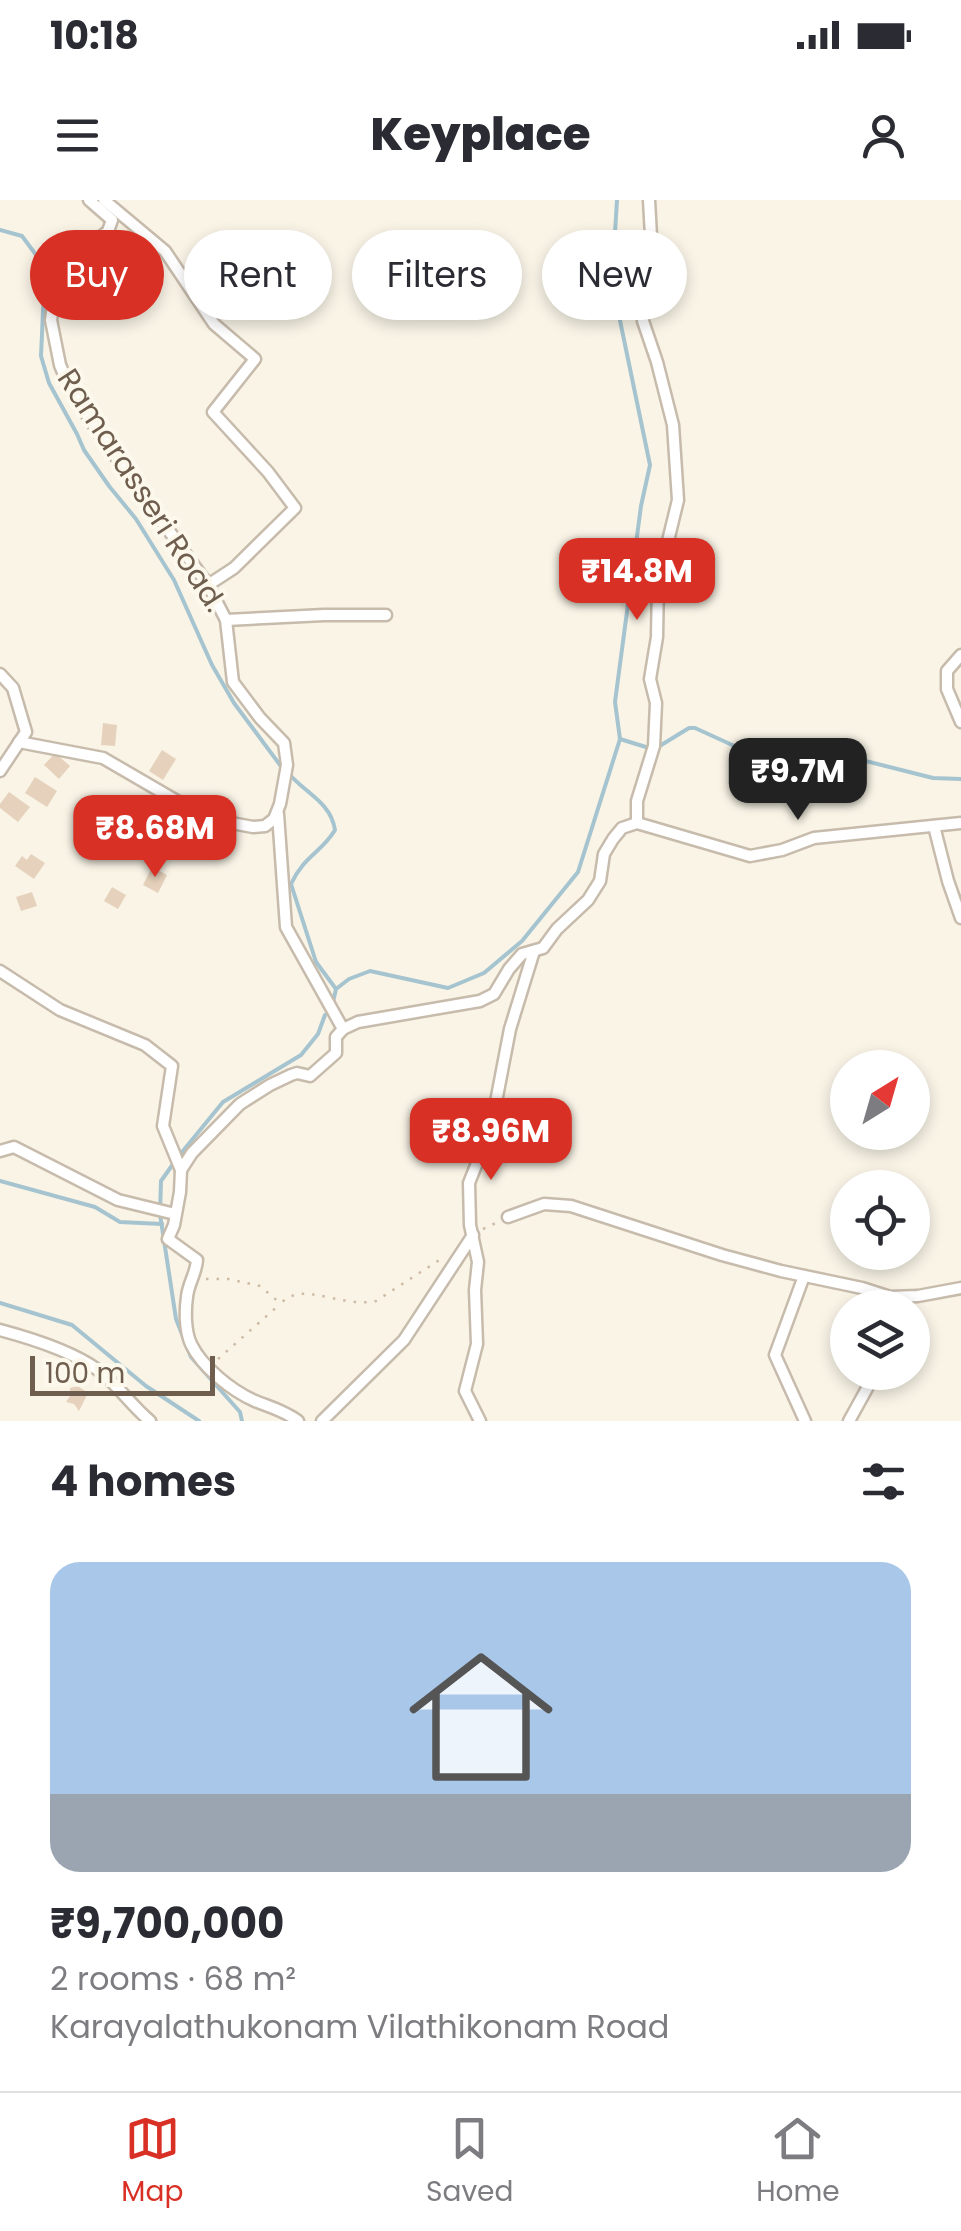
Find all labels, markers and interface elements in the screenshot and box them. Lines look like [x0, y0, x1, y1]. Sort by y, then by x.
text: 10:18 [50, 9, 139, 62]
text: Keyplace [371, 103, 590, 166]
icon: menu [50, 108, 105, 163]
icon: person [856, 108, 911, 163]
chip: Buy [30, 230, 164, 320]
chip: Rent [184, 230, 332, 320]
chip: Filters [352, 230, 522, 320]
chip: New [542, 230, 687, 320]
street label: Ramarasseri Road. [47, 360, 237, 620]
pin: ₹14.8M [556, 538, 718, 623]
text: ₹14.8M [581, 548, 693, 593]
pin: ₹9.7M [728, 738, 868, 823]
text: ₹9.7M [751, 748, 845, 793]
pin: ₹8.68M [74, 795, 236, 880]
text: ₹8.68M [95, 805, 215, 850]
north arrow [830, 1050, 930, 1150]
map controls [830, 1050, 930, 1390]
pin: ₹8.96M [410, 1098, 572, 1183]
text: ₹8.96M [432, 1108, 550, 1153]
button: locate [830, 1170, 930, 1270]
button: layers [830, 1290, 930, 1390]
scale bar [30, 1351, 215, 1396]
text: 100 m [45, 1354, 125, 1393]
text: 4 homes [50, 1452, 236, 1511]
icon: filters [856, 1454, 911, 1509]
icon: home [391, 1627, 571, 1807]
text: ₹9,700,000 [50, 1894, 284, 1953]
text: 2 rooms · 68 m² [50, 1956, 296, 2001]
text: Karayalathukonam Vilathikonam Road [50, 2004, 670, 2049]
tab: Map [121, 2111, 183, 2213]
tab: Saved [426, 2111, 513, 2213]
tab: Home [756, 2111, 840, 2213]

